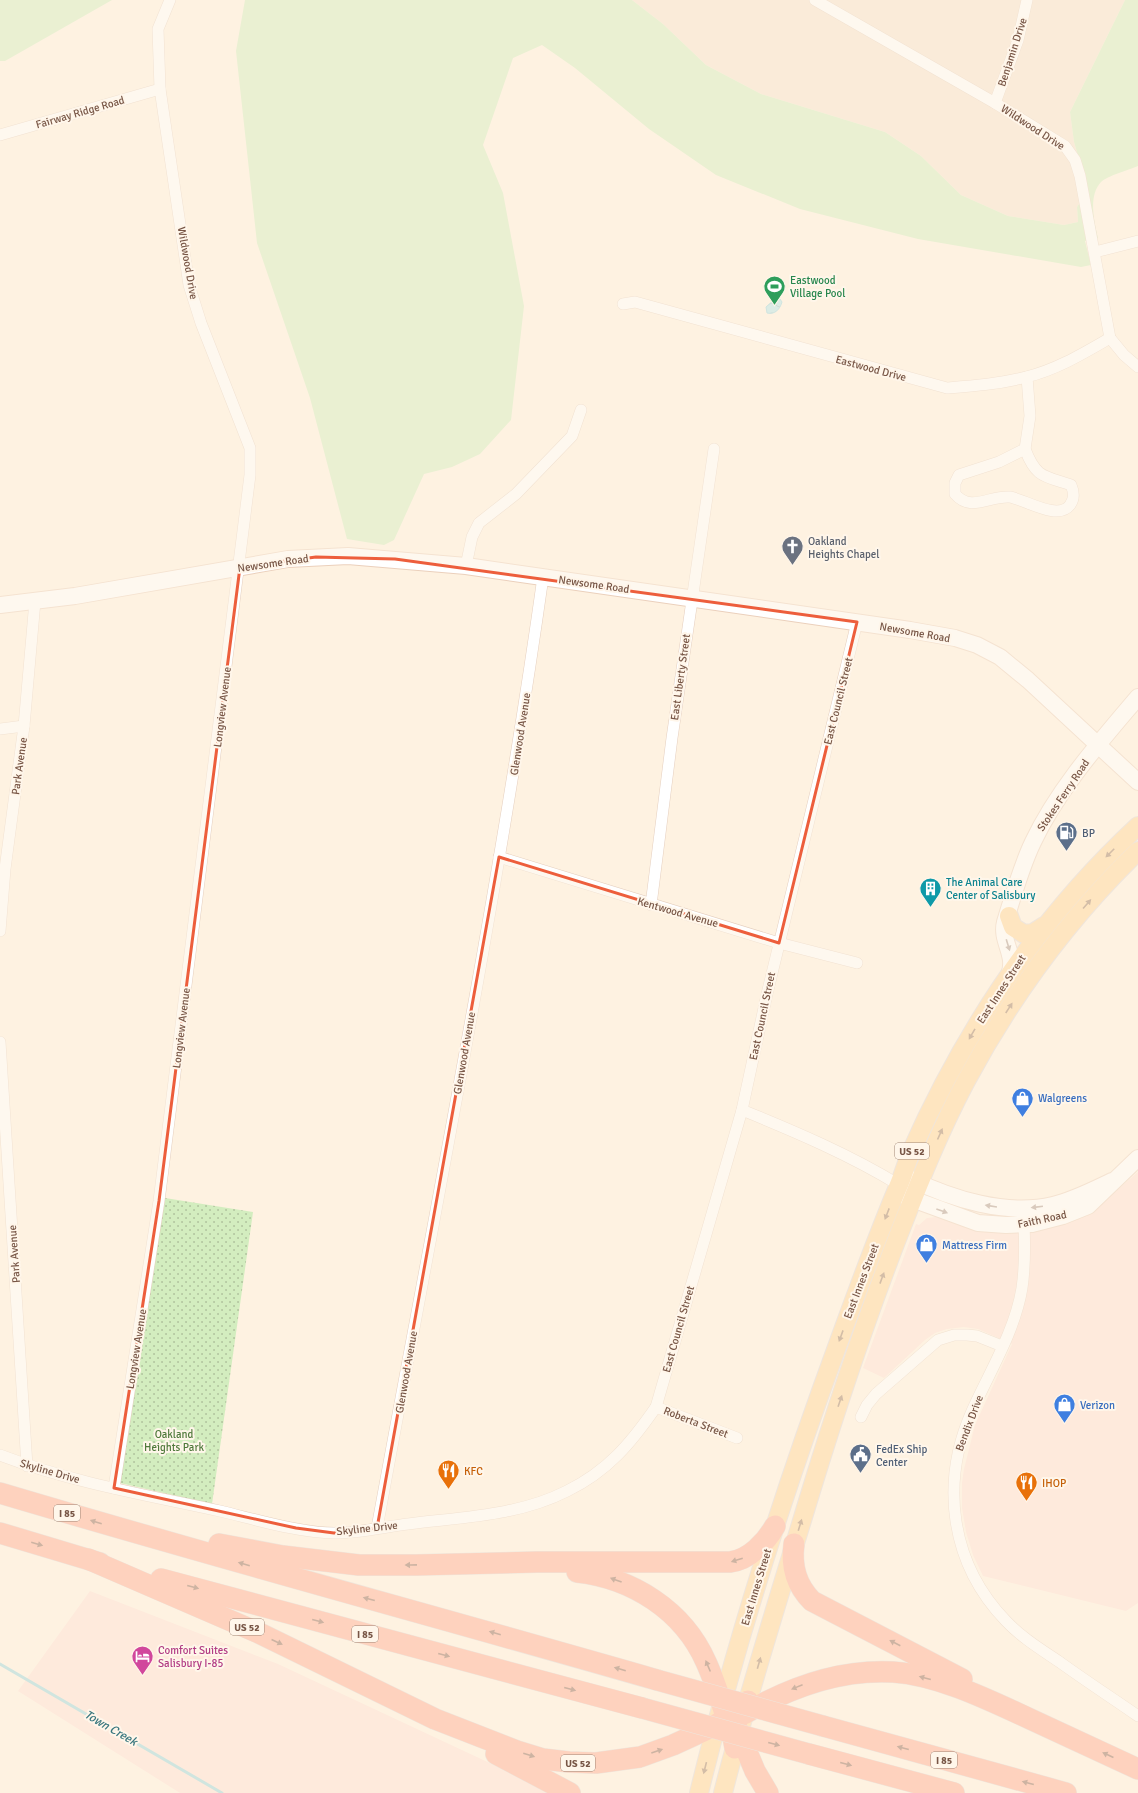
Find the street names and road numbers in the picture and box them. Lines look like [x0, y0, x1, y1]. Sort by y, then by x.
street label: Benjamin Drive [995, 16, 1030, 88]
street label: Fairway Ridge Road [34, 94, 126, 131]
street label: Wildwood Drive [998, 102, 1067, 153]
street label: Wildwood Drive [175, 226, 200, 300]
street label: Eastwood Drive [834, 353, 908, 384]
street label: Newsome Road [237, 552, 310, 575]
street label: Newsome Road [558, 573, 630, 596]
street label: Newsome Road [879, 620, 951, 645]
street label: East Liberty Street [668, 633, 693, 721]
street label: East Council Street [821, 656, 856, 746]
street label: Longview Avenue [211, 666, 234, 748]
street label: Glenwood Avenue [508, 692, 533, 776]
street label: Park Avenue [9, 736, 30, 796]
street label: Stokes Ferry Road [1035, 757, 1092, 834]
street label: Kentwood Avenue [636, 895, 720, 930]
street label: East Innes Street [974, 952, 1029, 1026]
street label: East Council Street [747, 971, 778, 1061]
street label: Longview Avenue [170, 987, 193, 1069]
street label: Glenwood Avenue [451, 1011, 478, 1095]
road number: US 52 [895, 1143, 929, 1159]
street label: Faith Road [1016, 1208, 1068, 1231]
street label: Park Avenue [6, 1225, 23, 1283]
street label: East Innes Street [841, 1242, 882, 1321]
street label: East Council Street [660, 1284, 697, 1374]
street label: Longview Avenue [124, 1308, 149, 1390]
street label: Glenwood Avenue [393, 1330, 420, 1414]
street label: Bendix Drive [953, 1393, 986, 1453]
street label: Roberta Street [662, 1404, 730, 1441]
street label: Skyline Drive [19, 1457, 81, 1486]
road number: I 85 [54, 1505, 80, 1521]
street label: Skyline Drive [336, 1519, 398, 1538]
street label: East Innes Street [739, 1547, 774, 1627]
road number: US 52 [230, 1619, 264, 1635]
road number: I 85 [352, 1626, 378, 1642]
road number: I 85 [931, 1752, 957, 1768]
road number: US 52 [561, 1755, 595, 1771]

